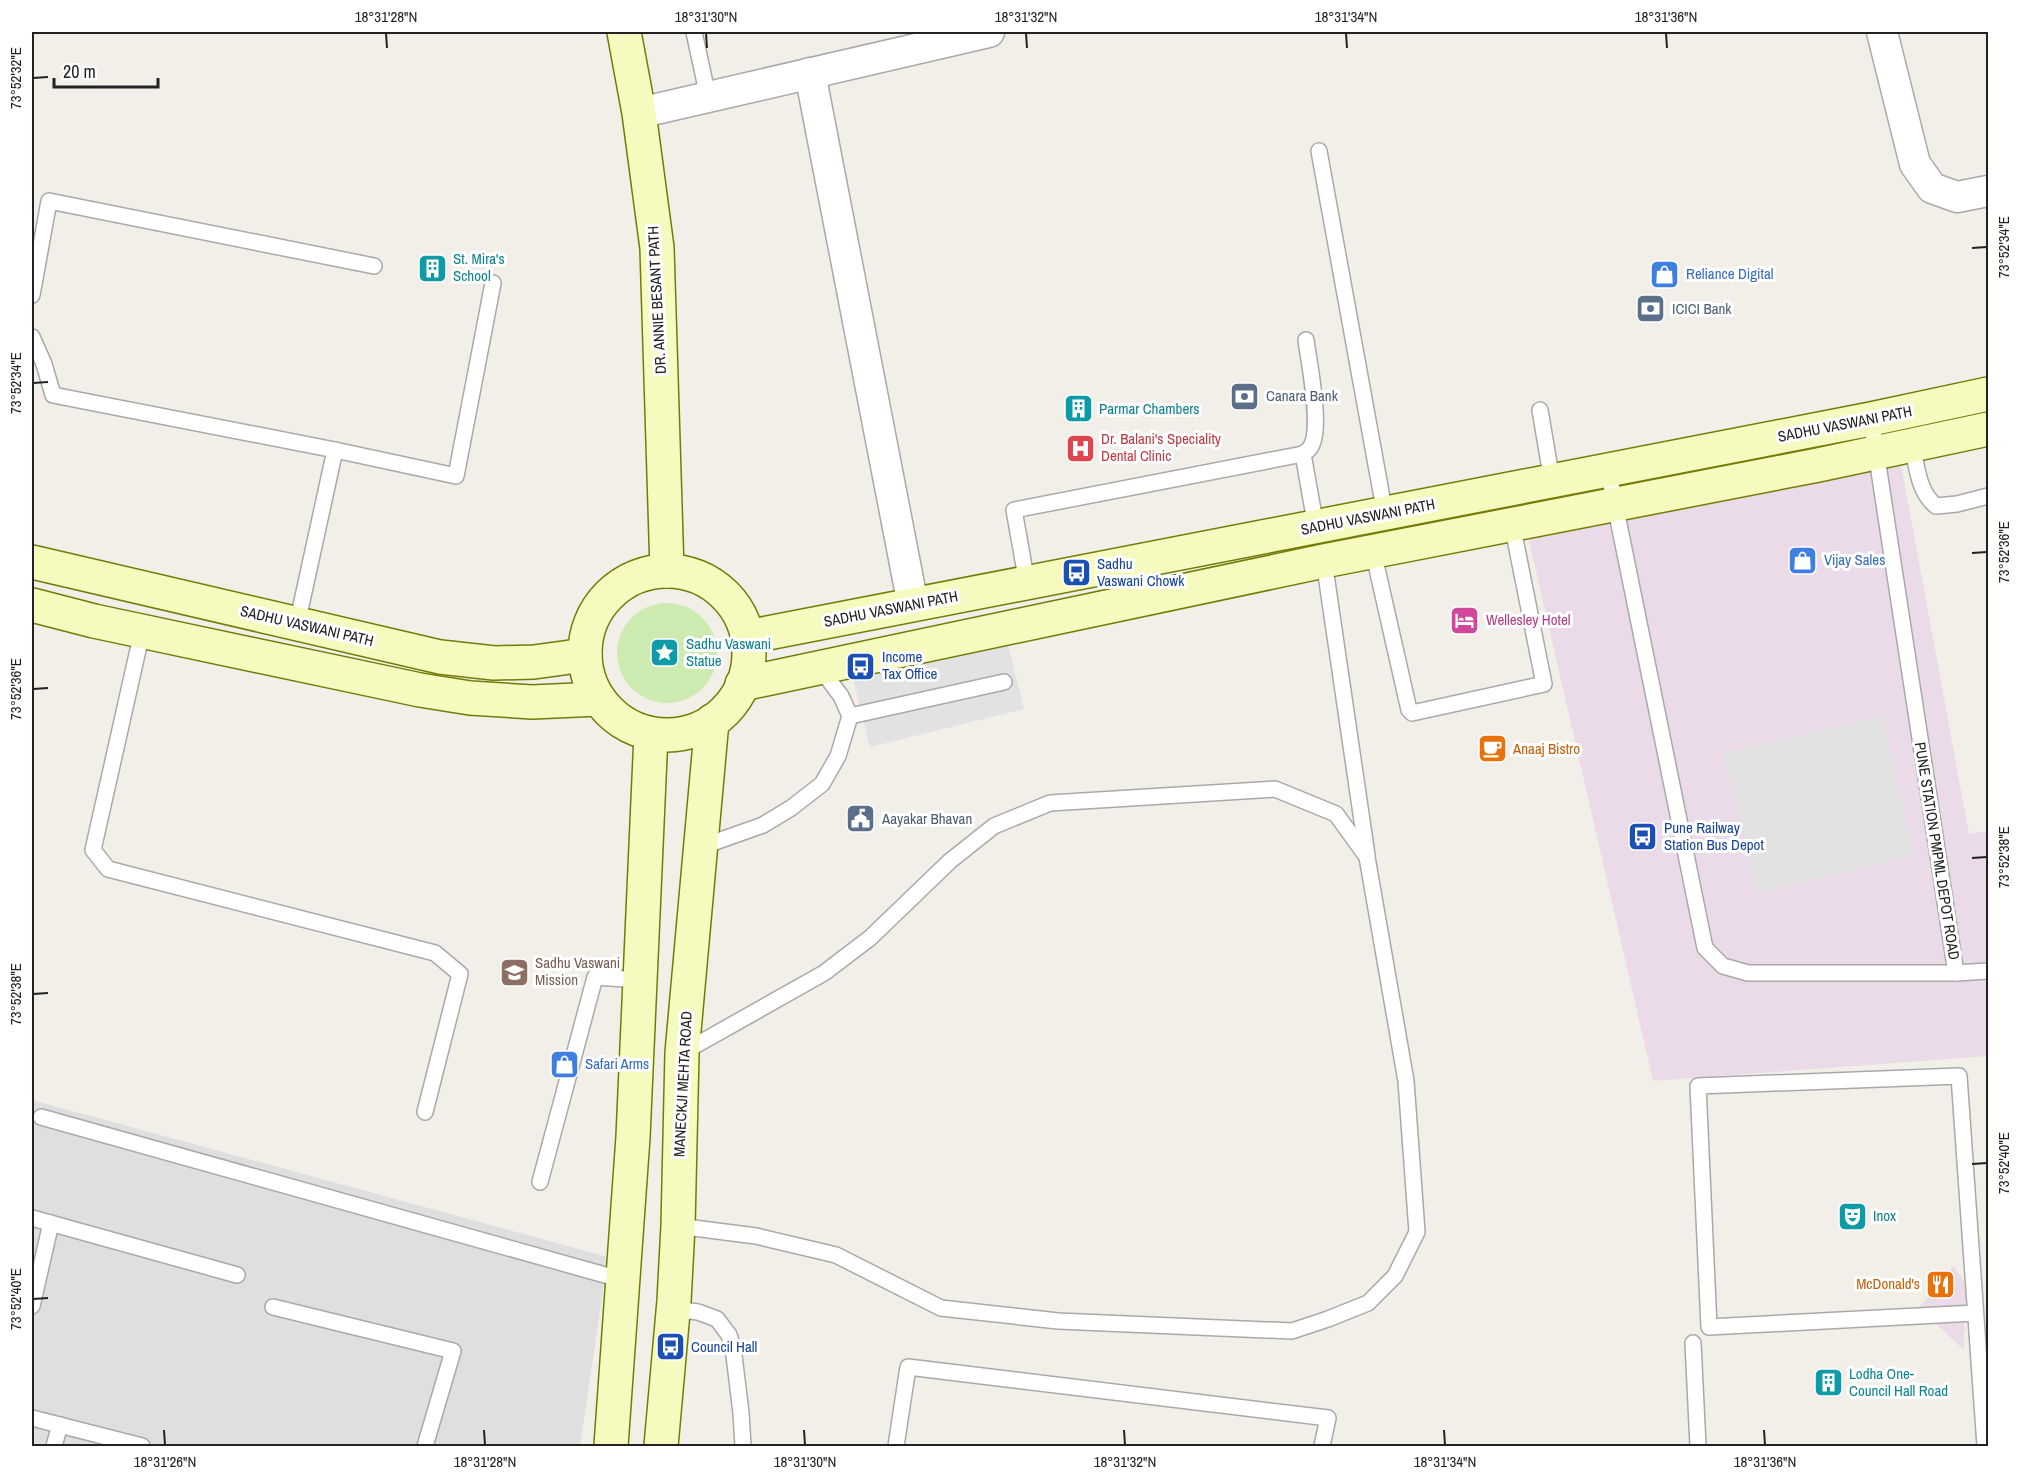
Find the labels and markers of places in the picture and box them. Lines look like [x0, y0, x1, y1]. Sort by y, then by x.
place label: St. Mira's School [453, 248, 505, 286]
building icon: St. Mira's School [416, 252, 448, 284]
shop icon: Reliance Digital [1649, 258, 1681, 290]
place label: Reliance Digital [1686, 263, 1774, 284]
bank icon: ICICI Bank [1635, 293, 1667, 325]
place label: ICICI Bank [1672, 298, 1732, 319]
bank icon: Canara Bank [1229, 380, 1261, 412]
place label: Canara Bank [1266, 385, 1339, 406]
building icon: Parmar Chambers [1062, 393, 1094, 425]
place label: Parmar Chambers [1099, 398, 1199, 419]
place label: Dr. Balani's Speciality Dental Clinic [1101, 428, 1222, 466]
hospital icon: Dr. Balani's Speciality Dental Clinic [1064, 432, 1096, 464]
shop icon: Vijay Sales [1787, 544, 1819, 576]
place label: Vijay Sales [1824, 549, 1885, 570]
place label: Sadhu Vaswani Chowk [1097, 553, 1185, 591]
bus stop icon: Sadhu Vaswani Chowk [1060, 557, 1092, 589]
hotel icon: Wellesley Hotel [1449, 604, 1481, 636]
place label: Wellesley Hotel [1486, 609, 1571, 630]
place label: Sadhu Vaswani Statue [686, 633, 771, 671]
place icon: Sadhu Vaswani Statue [649, 637, 681, 669]
place label: Income Tax Office [882, 646, 938, 684]
bus stop icon: Income Tax Office [845, 650, 877, 682]
cafe icon: Anaaj Bistro [1476, 733, 1508, 765]
place label: Anaaj Bistro [1512, 738, 1580, 759]
public building icon: Aayakar Bhavan [845, 803, 877, 835]
place label: Aayakar Bhavan [881, 808, 972, 829]
place label: Pune Railway Station Bus Depot [1664, 817, 1764, 855]
bus stop icon: Pune Railway Station Bus Depot [1627, 821, 1659, 853]
place label: Sadhu Vaswani Mission [535, 952, 620, 990]
school or university icon: Sadhu Vaswani Mission [498, 956, 530, 988]
shop icon: Safari Arms [548, 1048, 580, 1080]
place label: Safari Arms [585, 1053, 649, 1074]
theatre icon: Inox [1836, 1200, 1868, 1232]
place label: Inox [1873, 1205, 1897, 1226]
restaurant icon: McDonald's [1925, 1268, 1957, 1300]
place label: McDonald's [1856, 1273, 1920, 1294]
bus stop icon: Council Hall [654, 1331, 686, 1363]
place label: Council Hall [691, 1336, 757, 1357]
place label: Lodha One- Council Hall Road [1849, 1363, 1948, 1401]
building icon: Lodha One- Council Hall Road [1812, 1367, 1844, 1399]

